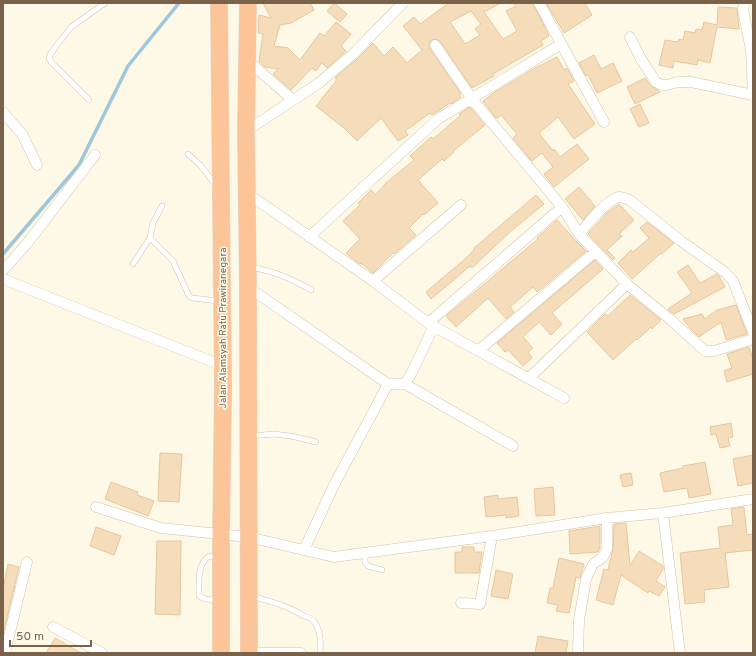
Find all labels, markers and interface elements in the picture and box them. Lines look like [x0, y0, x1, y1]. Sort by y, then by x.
street label: Jalan Alamsyah Ratu Prawiranegara [217, 248, 230, 408]
scale bar [10, 622, 91, 648]
text: 50 m [16, 629, 44, 645]

